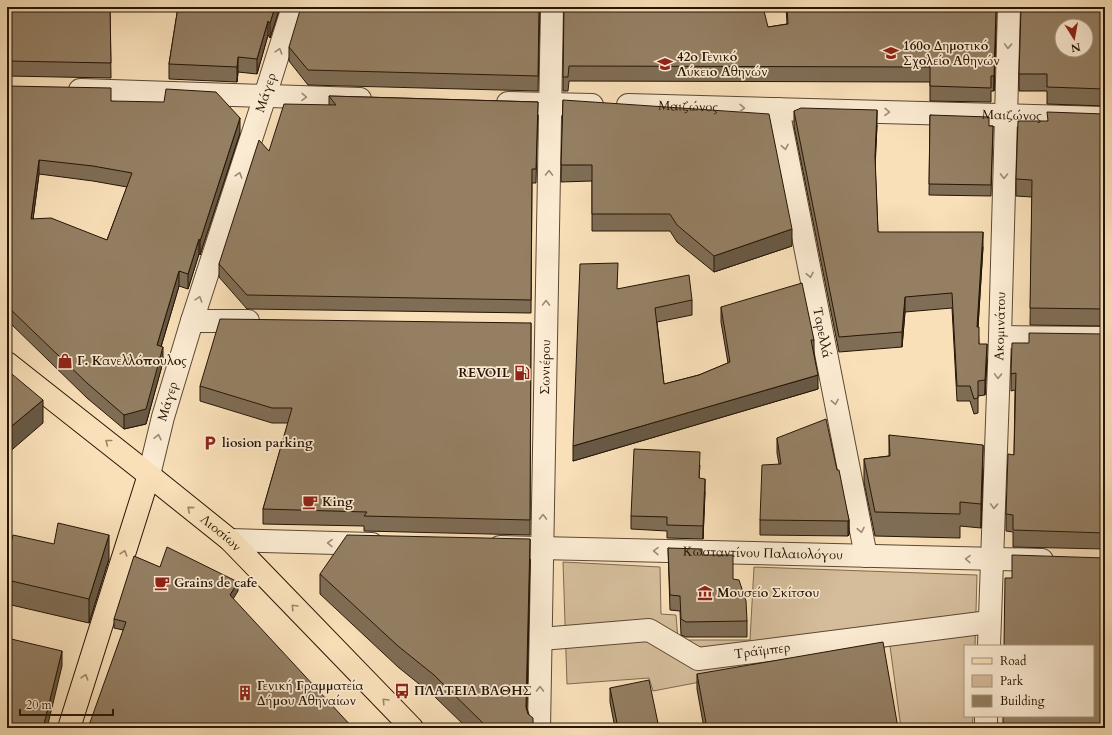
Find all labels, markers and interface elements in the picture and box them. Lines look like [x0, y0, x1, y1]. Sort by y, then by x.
north arrow [1054, 18, 1094, 58]
place label: 160ο Δημοτικό Σχολείο Αθηνών [903, 37, 1000, 70]
text: N [1069, 39, 1082, 56]
one-way arrow [1004, 43, 1012, 49]
school or university icon: 160ο Δημοτικό Σχολείο Αθηνών [882, 44, 900, 62]
one-way arrow [274, 48, 283, 55]
place label: 42ο Γενικό Λύκειο Αθηνών [677, 48, 767, 81]
school or university icon: 42ο Γενικό Λύκειο Αθηνών [656, 55, 674, 73]
street label: Μάγερ [251, 70, 281, 115]
one-way arrow [301, 93, 307, 101]
street label: Μαιζώνος [658, 97, 719, 116]
one-way arrow [739, 104, 745, 112]
street label: Μαιζώνος [982, 106, 1042, 125]
one-way arrow [884, 108, 890, 116]
one-way arrow [781, 144, 789, 150]
one-way arrow [545, 170, 553, 176]
one-way arrow [235, 172, 243, 179]
one-way arrow [1000, 173, 1008, 179]
one-way arrow [806, 272, 814, 278]
street label: Ακομινάτου [990, 291, 1010, 361]
one-way arrow [194, 295, 203, 302]
one-way arrow [542, 300, 550, 306]
street label: Ταρελλά [808, 306, 836, 360]
street label: Σωνιέρου [536, 339, 555, 395]
shop icon: Γ. Κανελλόπουλος [56, 352, 74, 370]
place label: Γ. Κανελλόπουλος [77, 352, 187, 370]
place label: REVOIL [458, 364, 511, 382]
fuel station icon: REVOIL [513, 364, 531, 382]
one-way arrow [994, 373, 1002, 379]
street label: Μάγερ [153, 379, 182, 423]
one-way arrow [831, 399, 839, 406]
one-way arrow [154, 433, 162, 440]
parking icon: liosion parking [201, 434, 219, 452]
place label: liosion parking [222, 434, 313, 452]
one-way arrow [105, 439, 112, 446]
cafe icon: King [301, 493, 319, 511]
place label: King [322, 493, 353, 511]
one-way arrow [989, 503, 998, 509]
one-way arrow [187, 506, 194, 513]
street label: Λιοσίων [196, 510, 245, 555]
one-way arrow [539, 514, 547, 520]
one-way arrow [856, 527, 864, 533]
one-way arrow [327, 539, 333, 547]
street label: Κωσταντίνου Παλαιολόγου [683, 542, 843, 564]
one-way arrow [653, 547, 659, 555]
one-way arrow [119, 550, 128, 557]
one-way arrow [965, 555, 971, 563]
cafe icon: Grains de cafe [153, 574, 171, 592]
place label: Grains de cafe [174, 574, 258, 592]
museum icon: Μουσείο Σκίτσου [696, 584, 714, 602]
place label: Μουσείο Σκίτσου [717, 584, 819, 602]
one-way arrow [291, 604, 299, 612]
street label: Τράϊμπερ [733, 638, 792, 663]
legend [964, 645, 1094, 717]
text: Road [1000, 653, 1027, 669]
text: Park [1000, 673, 1024, 689]
one-way arrow [80, 674, 89, 681]
place label: Γενική Γραμματεία Δήμου Αθηναίων [257, 677, 364, 710]
bus stop icon: ΠΛΑΤΕΙΑ ΒΑΘΗΣ [393, 682, 411, 700]
place label: ΠΛΑΤΕΙΑ ΒΑΘΗΣ [414, 682, 532, 700]
building icon: Γενική Γραμματεία Δήμου Αθηναίων [236, 684, 254, 702]
one-way arrow [536, 686, 544, 692]
scale bar [20, 691, 113, 717]
text: Building [1000, 693, 1045, 709]
text: 20 m [26, 697, 53, 713]
one-way arrow [382, 698, 389, 706]

